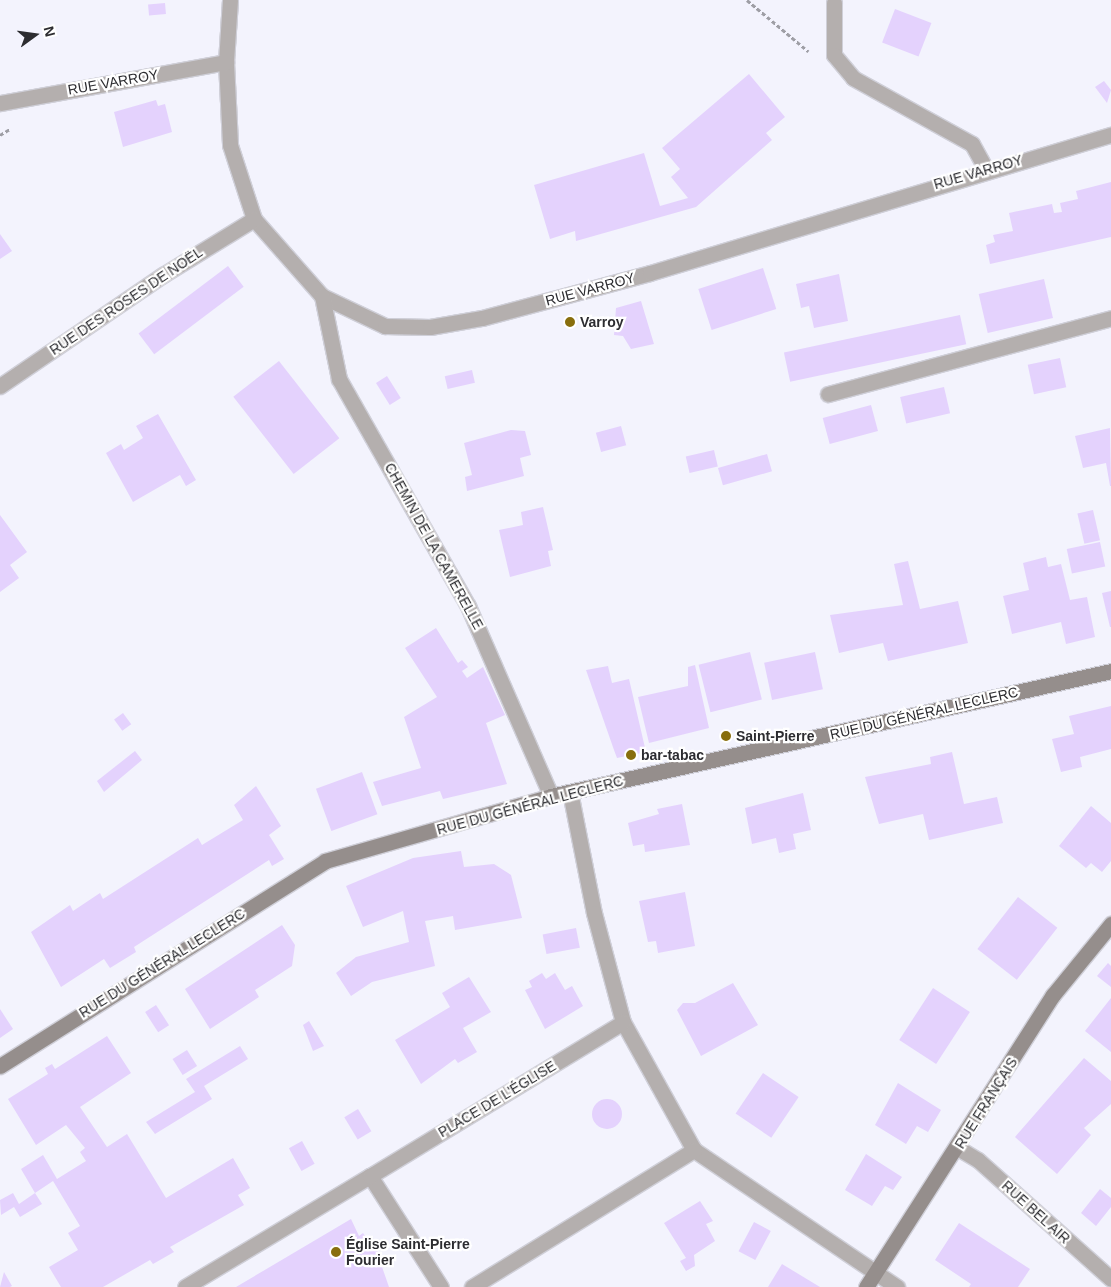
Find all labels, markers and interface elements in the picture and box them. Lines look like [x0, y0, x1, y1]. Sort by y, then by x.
north arrow [10, 10, 60, 60]
text: N [41, 25, 59, 38]
street label: RUE VARROY [66, 66, 160, 98]
street label: RUE VARROY [932, 151, 1024, 193]
street label: RUE DES ROSES DE NOËL [46, 244, 206, 358]
street label: RUE VARROY [544, 269, 636, 309]
place label: Varroy [580, 314, 624, 330]
marker: Varroy [564, 316, 576, 328]
street label: CHEMIN DE LA CAMERELLE [381, 460, 487, 632]
street label: RUE DU GÉNÉRAL LECLERC [828, 683, 1020, 743]
place label: Saint-Pierre [736, 728, 815, 744]
marker: Saint-Pierre [720, 730, 732, 742]
place label: bar-tabac [641, 747, 704, 763]
marker: bar-tabac [625, 749, 637, 761]
street label: RUE DU GÉNÉRAL LECLERC [435, 772, 625, 838]
street label: RUE DU GÉNÉRAL LECLERC [76, 905, 248, 1021]
street label: RUE FRANÇAIS [951, 1054, 1021, 1152]
street label: PLACE DE L'ÉGLISE [435, 1057, 559, 1141]
street label: RUE BEL AIR [998, 1177, 1074, 1247]
place label: Église Saint-Pierre Fourier [346, 1236, 470, 1268]
marker: Église Saint-Pierre Fourier [330, 1246, 342, 1258]

